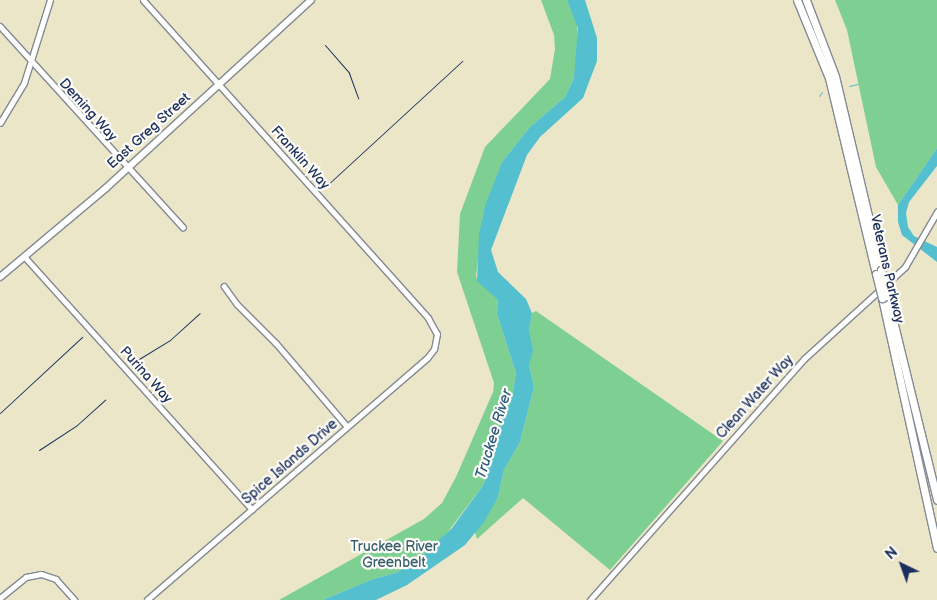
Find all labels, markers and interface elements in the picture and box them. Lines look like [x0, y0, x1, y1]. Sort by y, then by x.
street label: Deming Way [55, 75, 121, 145]
street label: East Greg Street [104, 89, 194, 173]
street label: Franklin Way [267, 123, 333, 193]
street label: Veterans Parkway [866, 213, 908, 325]
street label: Purina Way [116, 343, 176, 407]
street label: Clean Water Way [713, 351, 797, 443]
water label: Truckee River [472, 387, 516, 481]
street label: Spice Islands Drive [239, 416, 341, 508]
park label: Truckee River Greenbelt [350, 539, 438, 572]
north arrow [877, 540, 927, 590]
text: N [882, 544, 901, 563]

